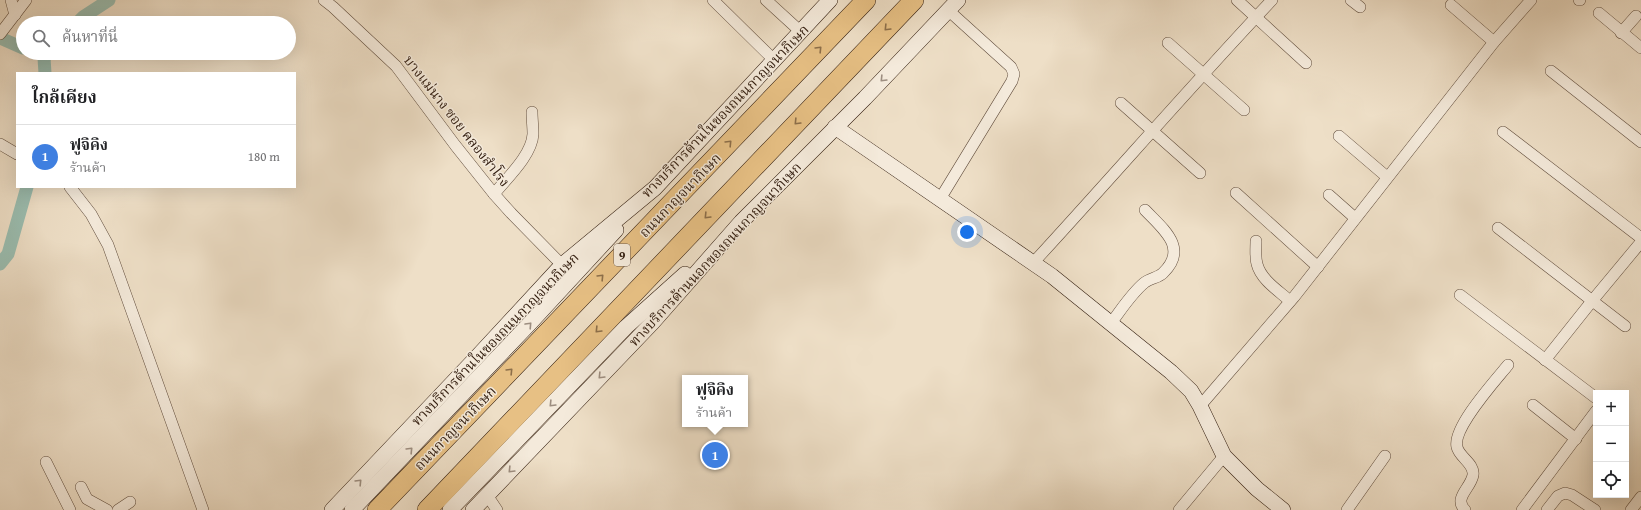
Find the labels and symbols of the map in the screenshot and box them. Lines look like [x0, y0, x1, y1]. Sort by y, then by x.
street label: ทางบริการด้านในของถนนกาญจนาภิเษก [638, 21, 812, 201]
one-way arrow [884, 23, 892, 31]
one-way arrow [814, 46, 822, 54]
street label: บางแม่นาง ซอย คลองสำโรง [399, 51, 515, 191]
one-way arrow [880, 74, 888, 82]
one-way arrow [794, 117, 802, 125]
one-way arrow [725, 140, 732, 148]
street label: ถนนกาญจนาภิเษก [636, 150, 724, 240]
street label: ทางบริการด้านนอกของถนนกาญจนาภิเษก [624, 157, 806, 351]
one-way arrow [705, 211, 712, 219]
your location [957, 222, 977, 242]
road number: 9 [614, 244, 630, 266]
street label: ทางบริการด้านในของถนนกาญจนาภิเษก [408, 249, 582, 429]
one-way arrow [596, 274, 603, 282]
one-way arrow [524, 322, 531, 330]
one-way arrow [596, 325, 603, 333]
one-way arrow [505, 368, 513, 376]
one-way arrow [599, 372, 606, 379]
street label: ถนนกาญจนาภิเษก [411, 383, 499, 473]
one-way arrow [549, 399, 557, 407]
pin: 1 [702, 440, 728, 470]
one-way arrow [405, 447, 412, 454]
one-way arrow [508, 465, 516, 473]
one-way arrow [354, 479, 362, 487]

